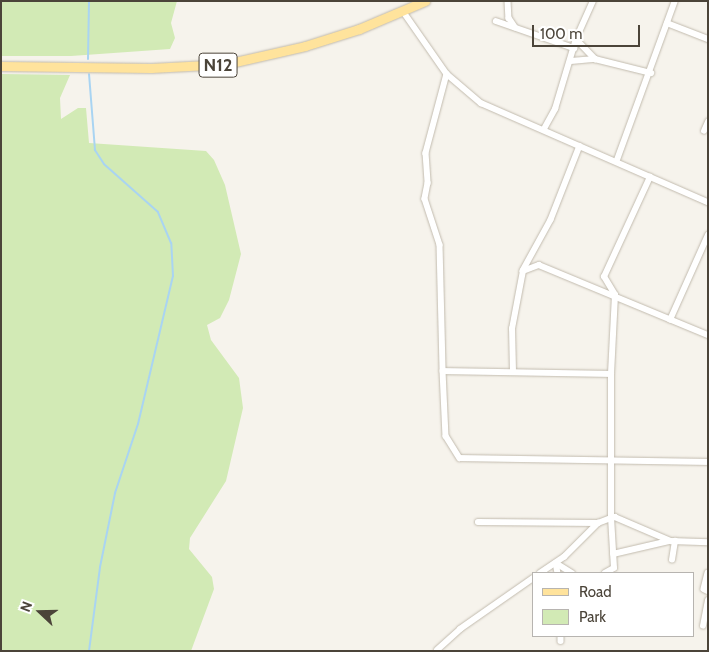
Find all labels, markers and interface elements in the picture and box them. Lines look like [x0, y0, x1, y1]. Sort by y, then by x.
scale bar [534, 15, 642, 47]
text: 100 m [540, 25, 582, 43]
road number: N12 [198, 50, 238, 80]
legend [532, 572, 694, 637]
text: Road [579, 583, 612, 601]
north arrow [15, 587, 65, 637]
text: N [16, 599, 36, 614]
text: Park [579, 608, 606, 626]

